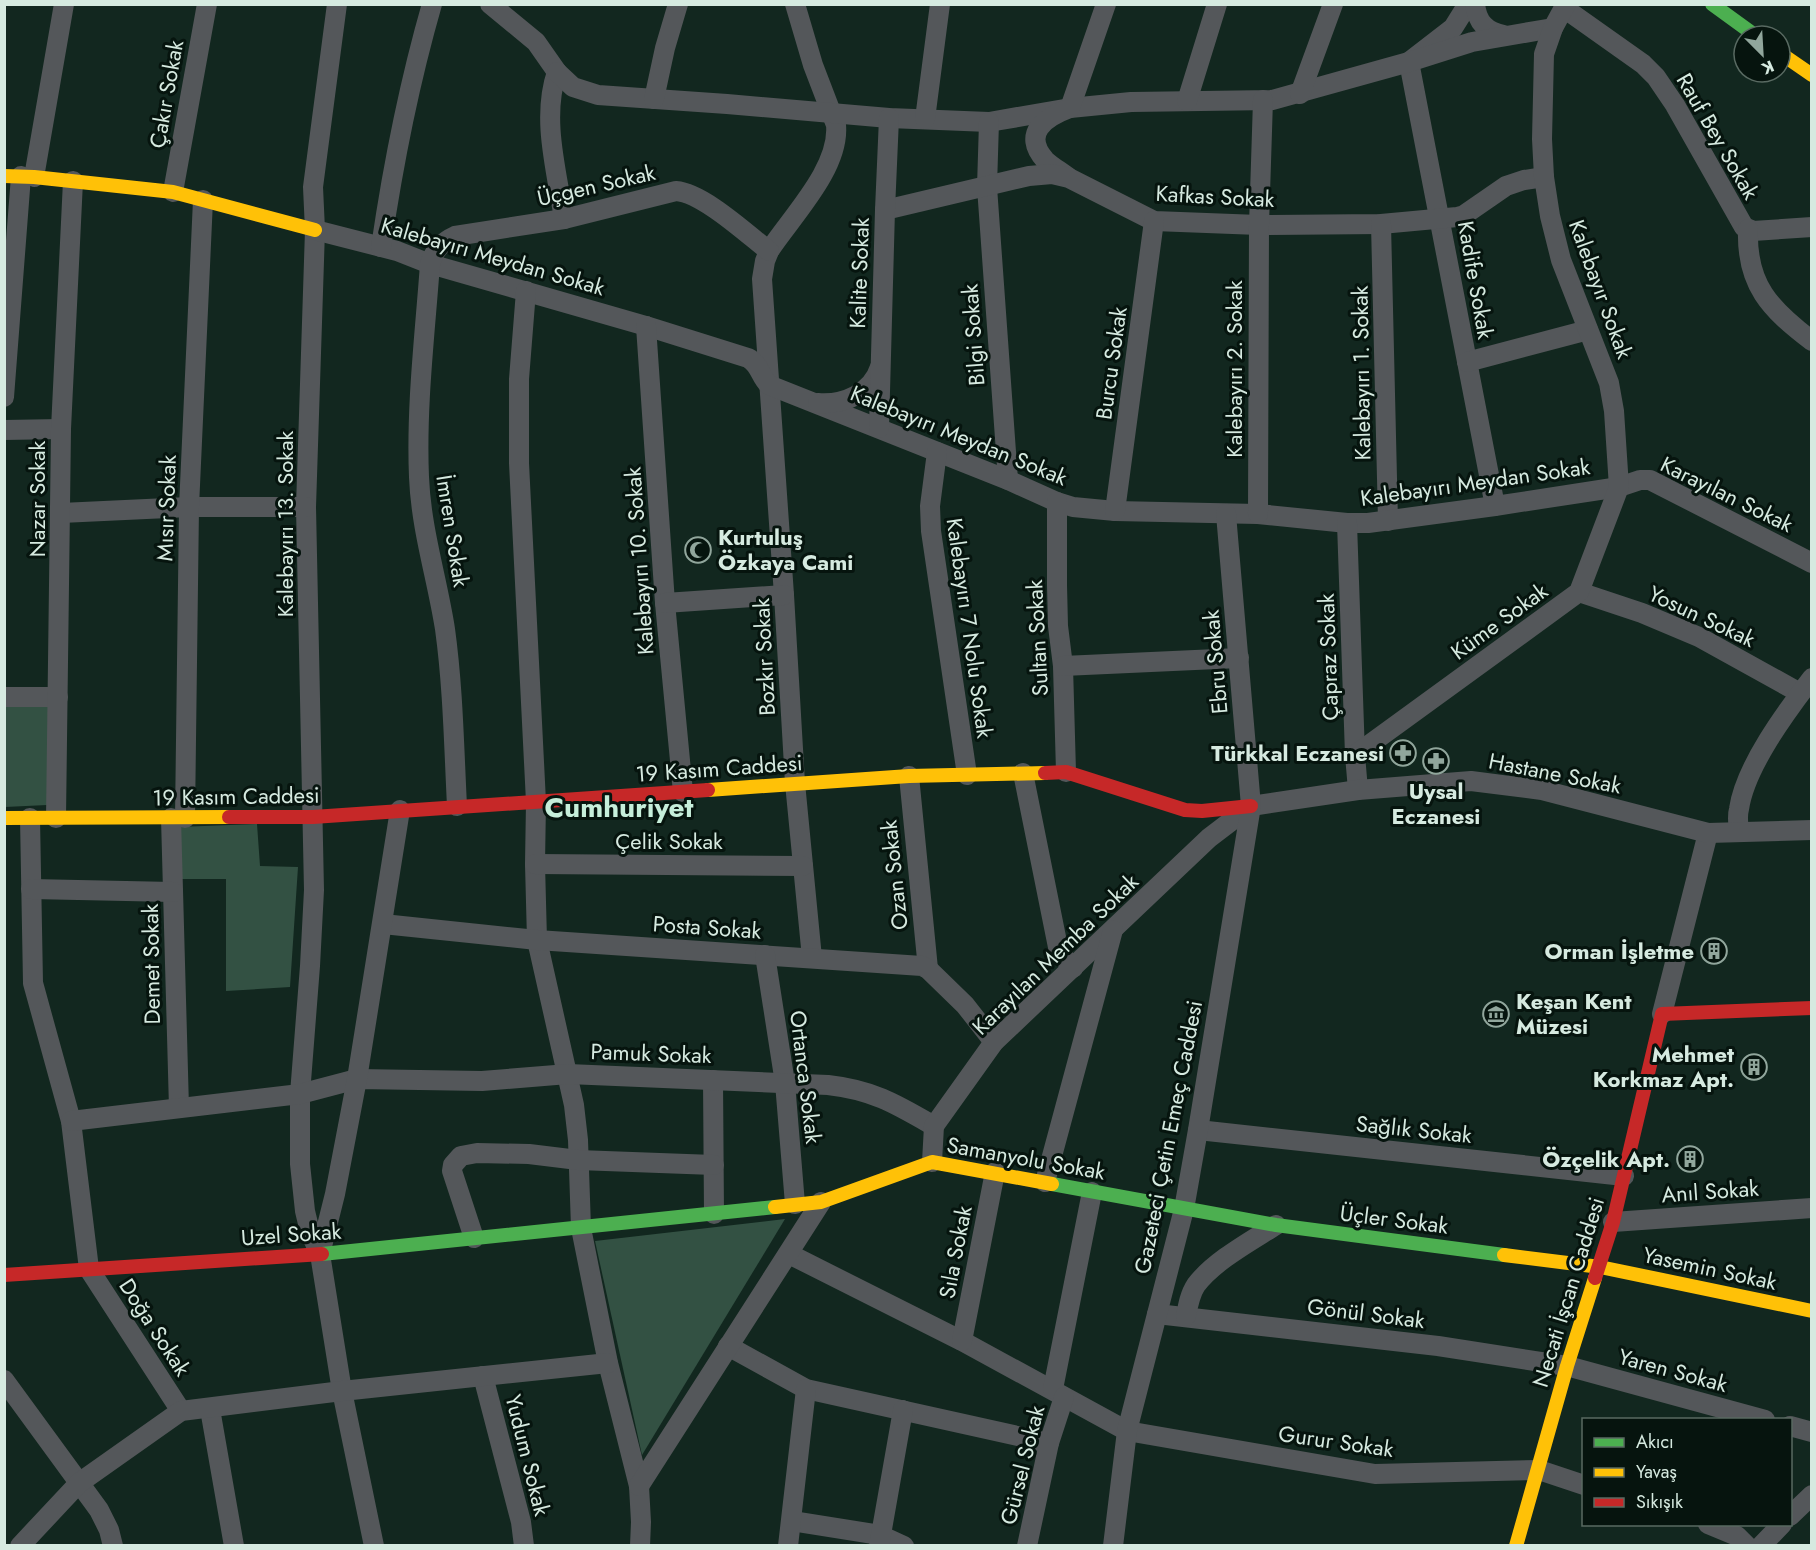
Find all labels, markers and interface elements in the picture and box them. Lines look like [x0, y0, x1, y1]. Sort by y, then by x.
north arrow [1732, 24, 1792, 84]
street label: Çakır Sokak [141, 37, 191, 151]
text: K [1757, 54, 1778, 80]
street label: Rauf Bey Sokak [1669, 67, 1767, 205]
street label: Üçgen Sokak [534, 156, 659, 214]
street label: Kafkas Sokak [1155, 177, 1276, 215]
street label: Kalebayırı Meydan Sokak [377, 209, 609, 303]
street label: Kalebayır Sokak [1561, 215, 1641, 363]
street label: Kalite Sokak [841, 217, 877, 329]
street label: Kadife Sokak [1450, 218, 1502, 342]
street label: Kalebayırı 2. Sokak [1218, 280, 1250, 458]
street label: Bilgi Sokak [953, 283, 993, 387]
street label: Kalebayırı 1. Sokak [1343, 285, 1379, 461]
street label: Burcu Sokak [1087, 304, 1135, 422]
street label: Kalebayırı Meydan Sokak [846, 377, 1073, 493]
street label: Kalebayırı 13. Sokak [269, 430, 301, 617]
street label: Nazar Sokak [21, 440, 53, 557]
street label: Karayılan Sokak [1655, 448, 1799, 540]
street label: Kalebayırı Meydan Sokak [1358, 450, 1592, 514]
street label: Mısır Sokak [148, 454, 184, 562]
street label: Kalebayırı 10. Sokak [616, 466, 662, 656]
street label: İmren Sokak [428, 473, 478, 590]
street label: Kalebayırı 7 Nolu Sokak [939, 516, 1001, 741]
place label: Kurtuluş Özkaya Cami [718, 521, 853, 578]
mosque icon: Kurtuluş Özkaya Cami [683, 535, 713, 565]
street label: Küme Sokak [1444, 575, 1554, 667]
street label: Yosun Sokak [1643, 577, 1761, 655]
street label: Sultan Sokak [1018, 579, 1056, 697]
street label: Çapraz Sokak [1310, 593, 1346, 721]
street label: Bozkır Sokak [745, 597, 783, 717]
street label: Ebru Sokak [1194, 608, 1235, 715]
place label: Türkkal Eczanesi [1211, 737, 1384, 769]
pharmacy icon: Türkkal Eczanesi [1388, 738, 1418, 768]
street label: Hastane Sokak [1486, 744, 1624, 802]
street label: 19 Kasım Caddesi [634, 746, 804, 790]
pharmacy icon: Uysal Eczanesi [1421, 746, 1451, 776]
place label: Uysal Eczanesi [1392, 775, 1480, 832]
street label: 19 Kasım Caddesi [152, 779, 320, 813]
district label: Cumhuriyet [544, 787, 694, 828]
street label: Ozan Sokak [872, 818, 916, 931]
street label: Çelik Sokak [615, 825, 723, 857]
street label: Karayılan Memba Sokak [965, 866, 1146, 1042]
street label: Demet Sokak [134, 903, 168, 1025]
street label: Posta Sokak [652, 907, 763, 947]
place label: Orman İşletme [1544, 935, 1694, 967]
building icon: Orman İşletme [1699, 936, 1729, 966]
place label: Keşan Kent Müzesi [1516, 985, 1631, 1042]
street label: Gazeteci Çetin Emeç Caddesi [1126, 997, 1210, 1277]
museum icon: Keşan Kent Müzesi [1481, 999, 1511, 1029]
street label: Ortanca Sokak [782, 1009, 830, 1146]
street label: Pamuk Sokak [590, 1035, 712, 1071]
place label: Mehmet Korkmaz Apt. [1593, 1038, 1734, 1095]
building icon: Mehmet Korkmaz Apt. [1739, 1052, 1769, 1082]
street label: Sağlık Sokak [1355, 1107, 1474, 1151]
street label: Samanyolu Sokak [944, 1128, 1108, 1188]
place label: Özçelik Apt. [1542, 1143, 1670, 1175]
building icon: Özçelik Apt. [1675, 1144, 1705, 1174]
street label: Anıl Sokak [1660, 1172, 1760, 1210]
street label: Necati İşcan Caddesi [1524, 1193, 1612, 1391]
street label: Üçler Sokak [1338, 1196, 1450, 1242]
street label: Sıla Sokak [930, 1202, 980, 1301]
street label: Uzel Sokak [240, 1215, 343, 1253]
street label: Yasemin Sokak [1640, 1238, 1780, 1298]
street label: Doğa Sokak [111, 1272, 199, 1382]
street label: Gönül Sokak [1306, 1290, 1427, 1336]
street label: Yaren Sokak [1615, 1340, 1731, 1400]
street label: Yudum Sokak [497, 1391, 559, 1519]
street label: Gürsel Sokak [992, 1402, 1052, 1528]
street label: Gurur Sokak [1276, 1417, 1396, 1465]
legend [1582, 1418, 1792, 1526]
text: Akıcı [1636, 1429, 1674, 1455]
text: Yavaş [1636, 1459, 1677, 1485]
text: Sıkışık [1636, 1489, 1683, 1515]

